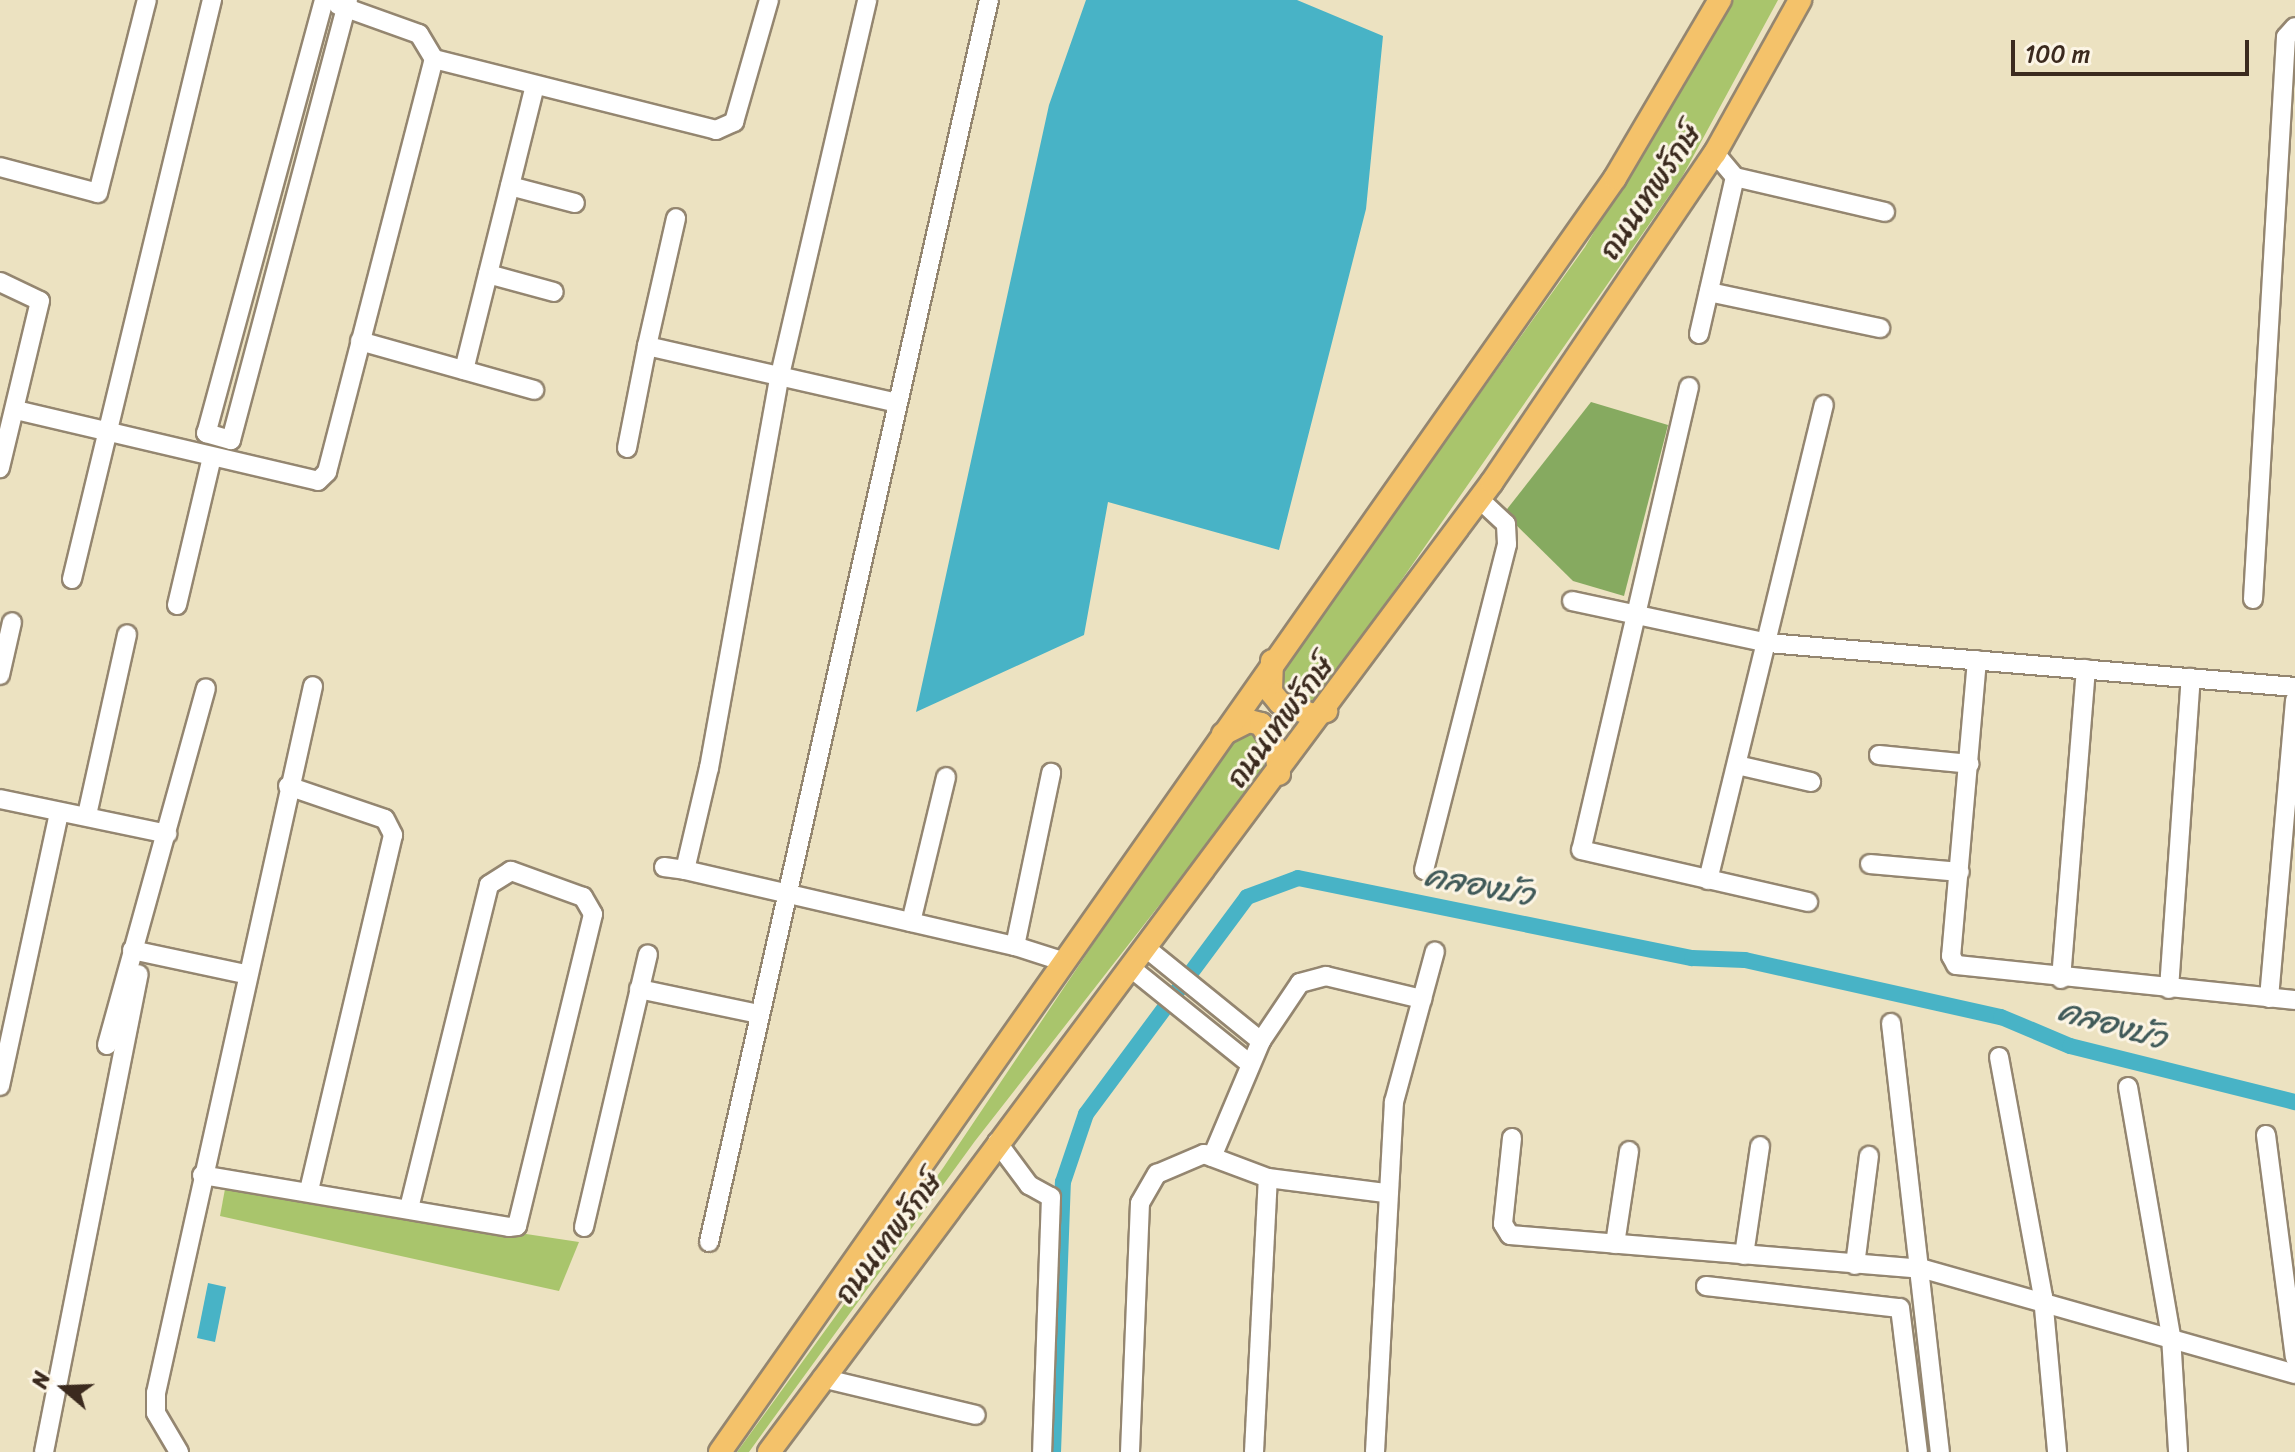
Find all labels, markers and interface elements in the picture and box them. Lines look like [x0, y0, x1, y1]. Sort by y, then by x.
scale bar [2015, 24, 2253, 74]
text: 100 m [2025, 33, 2090, 75]
street label: ถนนเทพรักษ์ [1591, 117, 1709, 267]
street label: ถนนเทพรักษ์ [1219, 649, 1341, 795]
water label: คลองบัว [1421, 857, 1537, 915]
water label: คลองบัว [2054, 991, 2170, 1059]
street label: ถนนเทพรักษ์ [827, 1165, 949, 1311]
north arrow [24, 1348, 104, 1428]
text: N [20, 1366, 62, 1394]

